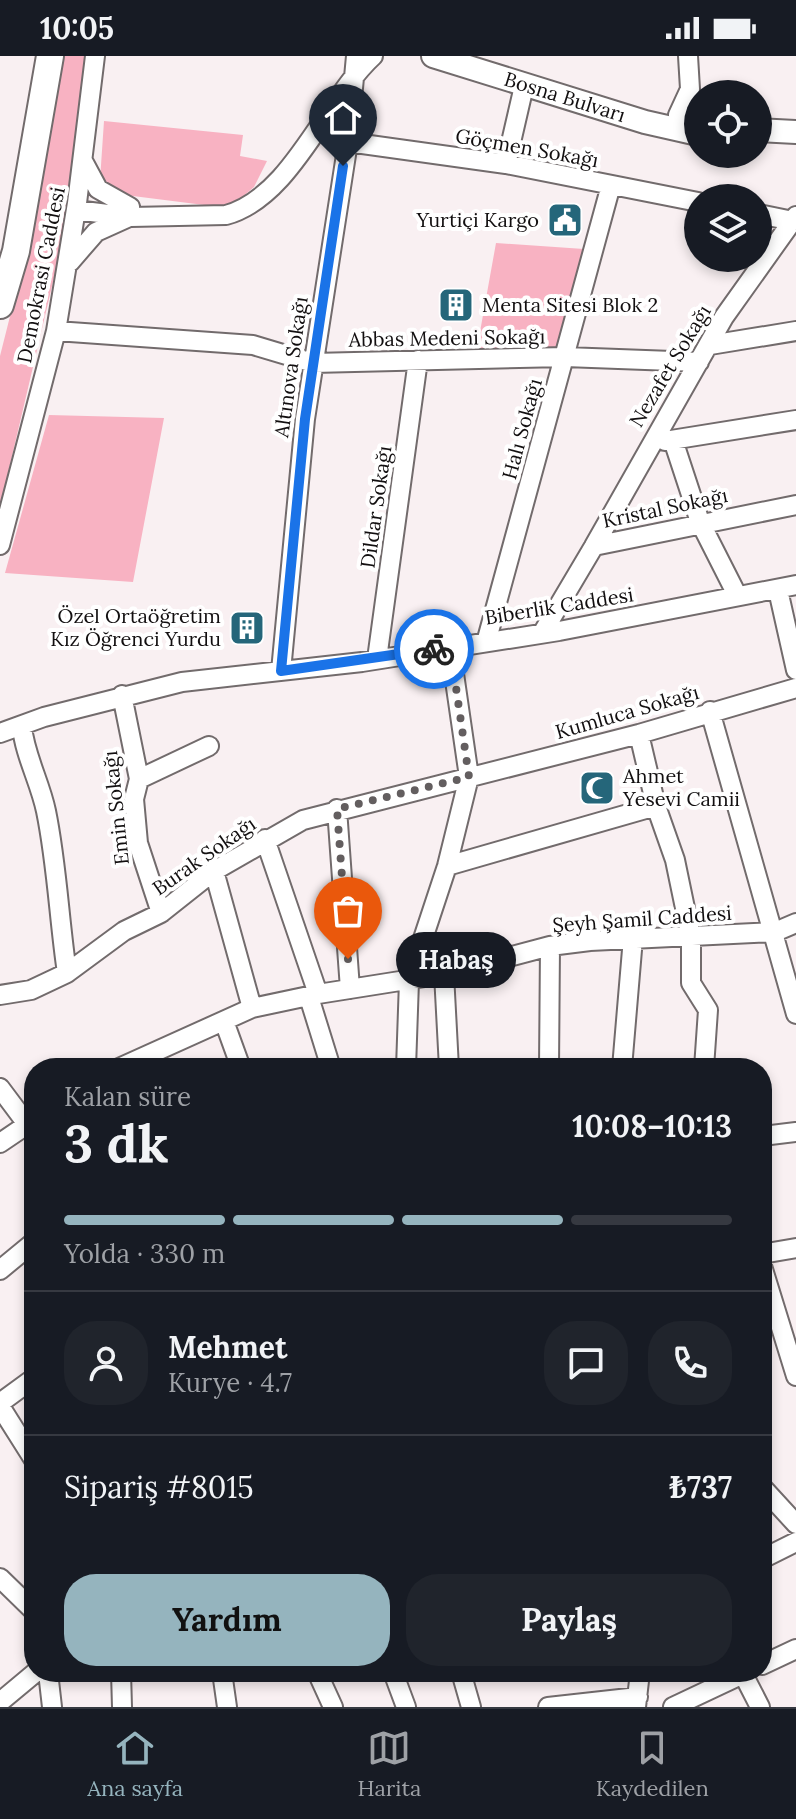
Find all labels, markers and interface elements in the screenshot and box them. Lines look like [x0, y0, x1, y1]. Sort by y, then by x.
text: 10:05 [40, 9, 114, 47]
street label: Bosna Bulvarı [501, 66, 628, 127]
map controls [684, 80, 772, 272]
button: locate [684, 80, 772, 168]
pin [309, 84, 377, 166]
icon: home [321, 96, 365, 140]
street label: Göçmen Sokağı [454, 123, 601, 172]
button: layers [684, 184, 772, 272]
street label: Demokrasi Caddesi [11, 185, 70, 365]
public building icon: Yurtiçi Kargo [546, 201, 584, 239]
place label: Yurtiçi Kargo [415, 207, 539, 232]
building icon: Menta Sitesi Blok 2 [437, 286, 475, 324]
place label: Menta Sitesi Blok 2 [482, 292, 658, 317]
street label: Altınova Sokağı [268, 295, 313, 440]
street label: Nezafet Sokağı [623, 300, 716, 431]
street label: Abbas Medeni Sokağı [347, 323, 546, 352]
street label: Halı Sokağı [496, 376, 547, 482]
street label: Dildar Sokağı [355, 444, 396, 570]
street label: Kristal Sokağı [600, 482, 730, 533]
street label: Biberlik Caddesi [483, 581, 635, 630]
place label: Özel Ortaöğretim Kız Öğrenci Yurdu [50, 603, 221, 651]
building icon: Özel Ortaöğretim Kız Öğrenci Yurdu [228, 609, 266, 647]
courier [394, 609, 474, 689]
icon: bike [412, 627, 456, 671]
street label: Kumluca Sokağı [552, 679, 701, 744]
street label: Emin Sokağı [97, 750, 134, 866]
place label: Ahmet Yesevi Camii [622, 763, 740, 811]
mosque icon: Ahmet Yesevi Camii [578, 769, 616, 807]
street label: Burak Sokağı [147, 811, 260, 900]
pin [314, 877, 382, 959]
icon: bag [326, 889, 370, 933]
street label: Şeyh Şamil Caddesi [552, 900, 732, 937]
callout: Habaş [396, 931, 516, 987]
text: Habaş [418, 943, 494, 976]
text: Kalan süre [64, 1080, 191, 1113]
text: 10:08–10:13 [572, 1107, 732, 1145]
text: 3 dk [64, 1110, 169, 1176]
text: Yolda · 330 m [64, 1237, 225, 1270]
button: person [64, 1321, 148, 1405]
button: chat [544, 1321, 628, 1405]
button: phone [648, 1321, 732, 1405]
text: Mehmet [168, 1328, 287, 1366]
text: Kurye · 4.7 [168, 1366, 292, 1399]
text: Sipariş #8015 [64, 1468, 254, 1506]
text: ₺737 [669, 1468, 732, 1506]
button: Yardım [64, 1574, 390, 1666]
button: Paylaş [406, 1574, 732, 1666]
tab: Ana sayfa [87, 1726, 183, 1802]
tab: Harita [357, 1726, 421, 1802]
tab: Kaydedilen [596, 1726, 709, 1802]

